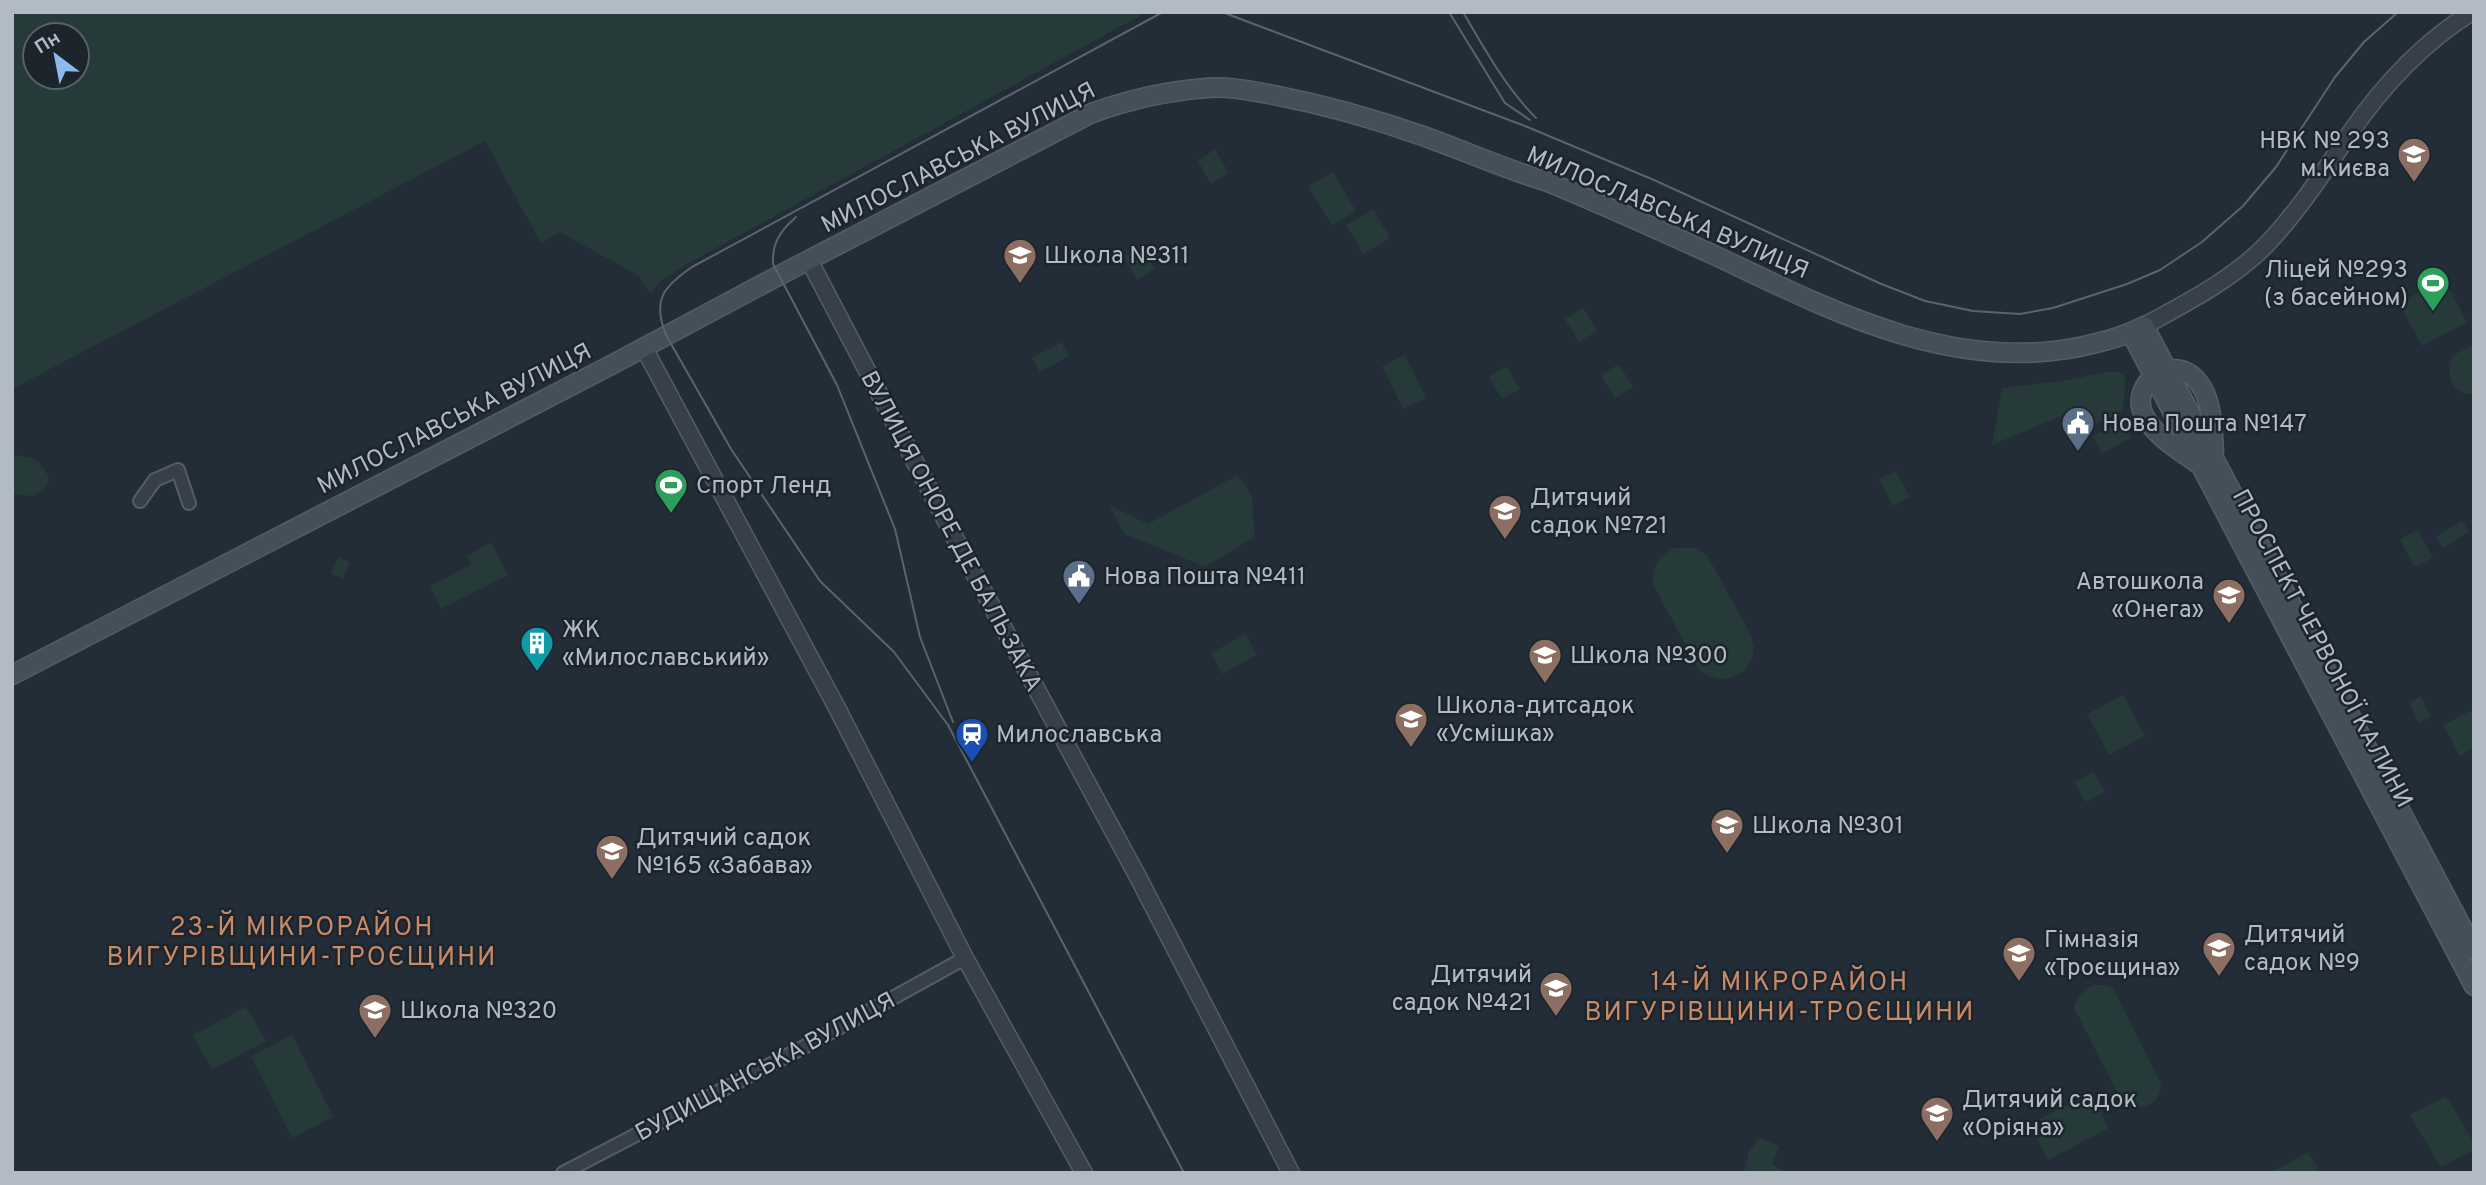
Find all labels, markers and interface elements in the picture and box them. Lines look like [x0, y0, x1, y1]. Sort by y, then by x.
north arrow [21, 21, 91, 91]
text: Пн [31, 26, 65, 60]
street label: МИЛОСЛАВСЬКА ВУЛИЦЯ [817, 76, 1101, 241]
place label: НВК № 293 м.Києва [2259, 127, 2390, 185]
school or university icon: НВК № 293 м.Києва [2395, 135, 2433, 184]
street label: МИЛОСЛАВСЬКА ВУЛИЦЯ [1522, 141, 1813, 287]
school or university icon: Школа №311 [1001, 236, 1039, 285]
place label: Школа №311 [1044, 242, 1189, 272]
place label: Ліцей №293 (з басейном) [2264, 256, 2408, 314]
sports icon: Ліцей №293 (з басейном) [2414, 264, 2452, 313]
street label: МИЛОСЛАВСЬКА ВУЛИЦЯ [313, 337, 597, 502]
street label: ВУЛИЦЯ ОНОРЕ ДЕ БАЛЬЗАКА [853, 366, 1048, 698]
public building icon: Нова Пошта №147 [2059, 404, 2097, 453]
place label: Нова Пошта №147 [2102, 410, 2307, 440]
sports icon: Спорт Ленд [652, 466, 690, 515]
place label: Спорт Ленд [696, 472, 831, 502]
place label: Дитячий садок №721 [1530, 484, 1668, 542]
street label: ПРОСПЕКТ ЧЕРВОНОЇ КАЛИНИ [2224, 484, 2420, 813]
school or university icon: Дитячий садок №721 [1486, 492, 1524, 541]
public building icon: Нова Пошта №411 [1060, 557, 1098, 606]
place label: Нова Пошта №411 [1104, 563, 1306, 593]
place label: Автошкола «Онега» [2076, 568, 2204, 626]
school or university icon: Автошкола «Онега» [2210, 576, 2248, 625]
place label: ЖК «Милославський» [562, 616, 769, 674]
building icon: ЖК «Милославський» [518, 624, 556, 673]
school or university icon: Школа №300 [1526, 636, 1564, 685]
place label: Школа №300 [1570, 642, 1728, 672]
place label: Школа-дитсадок «Усмішка» [1436, 692, 1635, 750]
school or university icon: Школа-дитсадок «Усмішка» [1392, 700, 1430, 749]
station icon: Милославська [953, 715, 991, 764]
place label: Милославська [996, 721, 1162, 751]
school or university icon: Школа №301 [1708, 806, 1746, 855]
place label: Школа №301 [1752, 812, 1904, 842]
place label: Дитячий садок №165 «Забава» [636, 824, 813, 882]
school or university icon: Дитячий садок №165 «Забава» [593, 832, 631, 881]
district label: 23-Й МІКРОРАЙОН ВИГУРІВЩИНИ-ТРОЄЩИНИ [107, 910, 497, 975]
place label: Дитячий садок №9 [2244, 921, 2360, 979]
place label: Гімназія «Троєщина» [2044, 926, 2180, 984]
school or university icon: Дитячий садок №9 [2200, 929, 2238, 978]
school or university icon: Гімназія «Троєщина» [2000, 934, 2038, 983]
place label: Дитячий садок №421 [1392, 961, 1532, 1019]
district label: 14-Й МІКРОРАЙОН ВИГУРІВЩИНИ-ТРОЄЩИНИ [1585, 965, 1975, 1030]
school or university icon: Дитячий садок №421 [1537, 969, 1575, 1018]
street label: БУДИЩАНСЬКА ВУЛИЦЯ [631, 986, 901, 1149]
school or university icon: Школа №320 [356, 991, 394, 1040]
place label: Школа №320 [400, 997, 557, 1027]
place label: Дитячий садок «Оріяна» [1962, 1086, 2137, 1144]
school or university icon: Дитячий садок «Оріяна» [1918, 1094, 1956, 1143]

